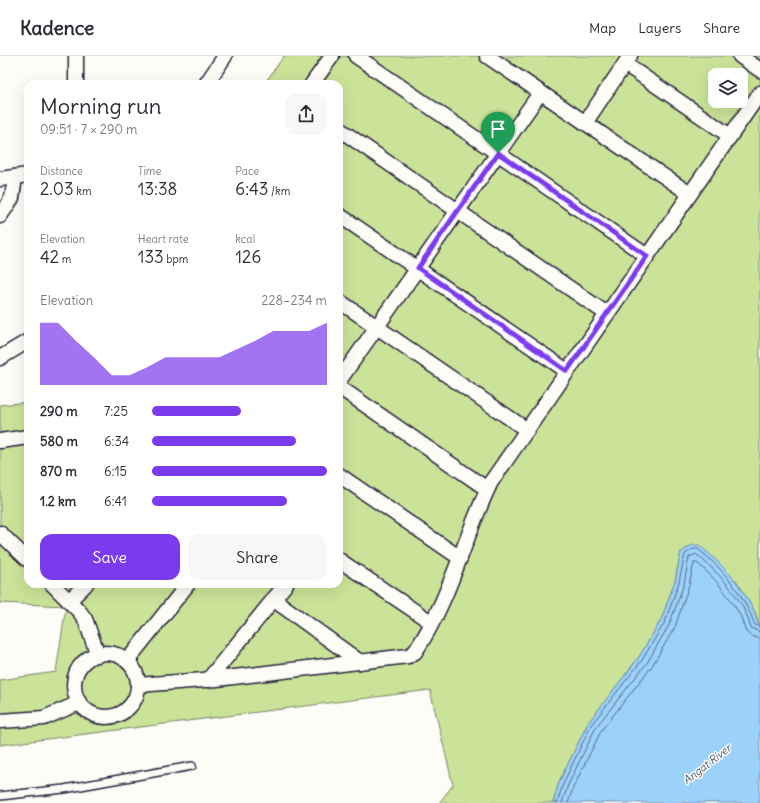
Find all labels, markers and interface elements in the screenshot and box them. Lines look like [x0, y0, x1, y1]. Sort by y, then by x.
text: Kadence [20, 16, 94, 40]
text: Map [589, 19, 616, 37]
text: Layers [638, 19, 681, 37]
text: Share [703, 19, 740, 37]
map controls [708, 68, 748, 108]
button: layers [708, 68, 748, 108]
text: Morning run [40, 92, 162, 120]
button: share [285, 93, 327, 135]
pin [481, 112, 515, 153]
icon: arrive [487, 118, 509, 140]
text: 09:51 · 7 × 290 m [40, 121, 137, 138]
text: Distance [40, 164, 83, 178]
text: Time [138, 164, 161, 178]
text: Pace [235, 164, 259, 178]
text: 2.03 [40, 178, 74, 200]
text: 13:38 [138, 178, 177, 200]
text: 6:43 [235, 178, 268, 200]
text: km [74, 184, 92, 198]
text: /km [268, 184, 290, 198]
text: Elevation [40, 232, 85, 246]
text: Heart rate [138, 232, 189, 246]
text: kcal [235, 232, 255, 246]
text: 42 [40, 246, 59, 268]
text: 133 [138, 246, 164, 268]
text: 126 [235, 246, 261, 268]
text: m [59, 252, 71, 266]
text: bpm [164, 252, 188, 266]
text: Elevation [40, 292, 93, 309]
text: 228–234 m [261, 292, 327, 309]
text: 290 m [40, 403, 78, 420]
text: 7:25 [104, 403, 128, 420]
text: 580 m [40, 433, 78, 450]
text: 6:34 [104, 433, 129, 450]
text: 870 m [40, 463, 77, 480]
text: 6:15 [104, 463, 127, 480]
text: 1.2 km [40, 493, 76, 510]
text: 6:41 [104, 493, 127, 510]
button: Save [40, 534, 180, 580]
button: Share [188, 534, 327, 580]
water label: Angat River [680, 740, 735, 787]

